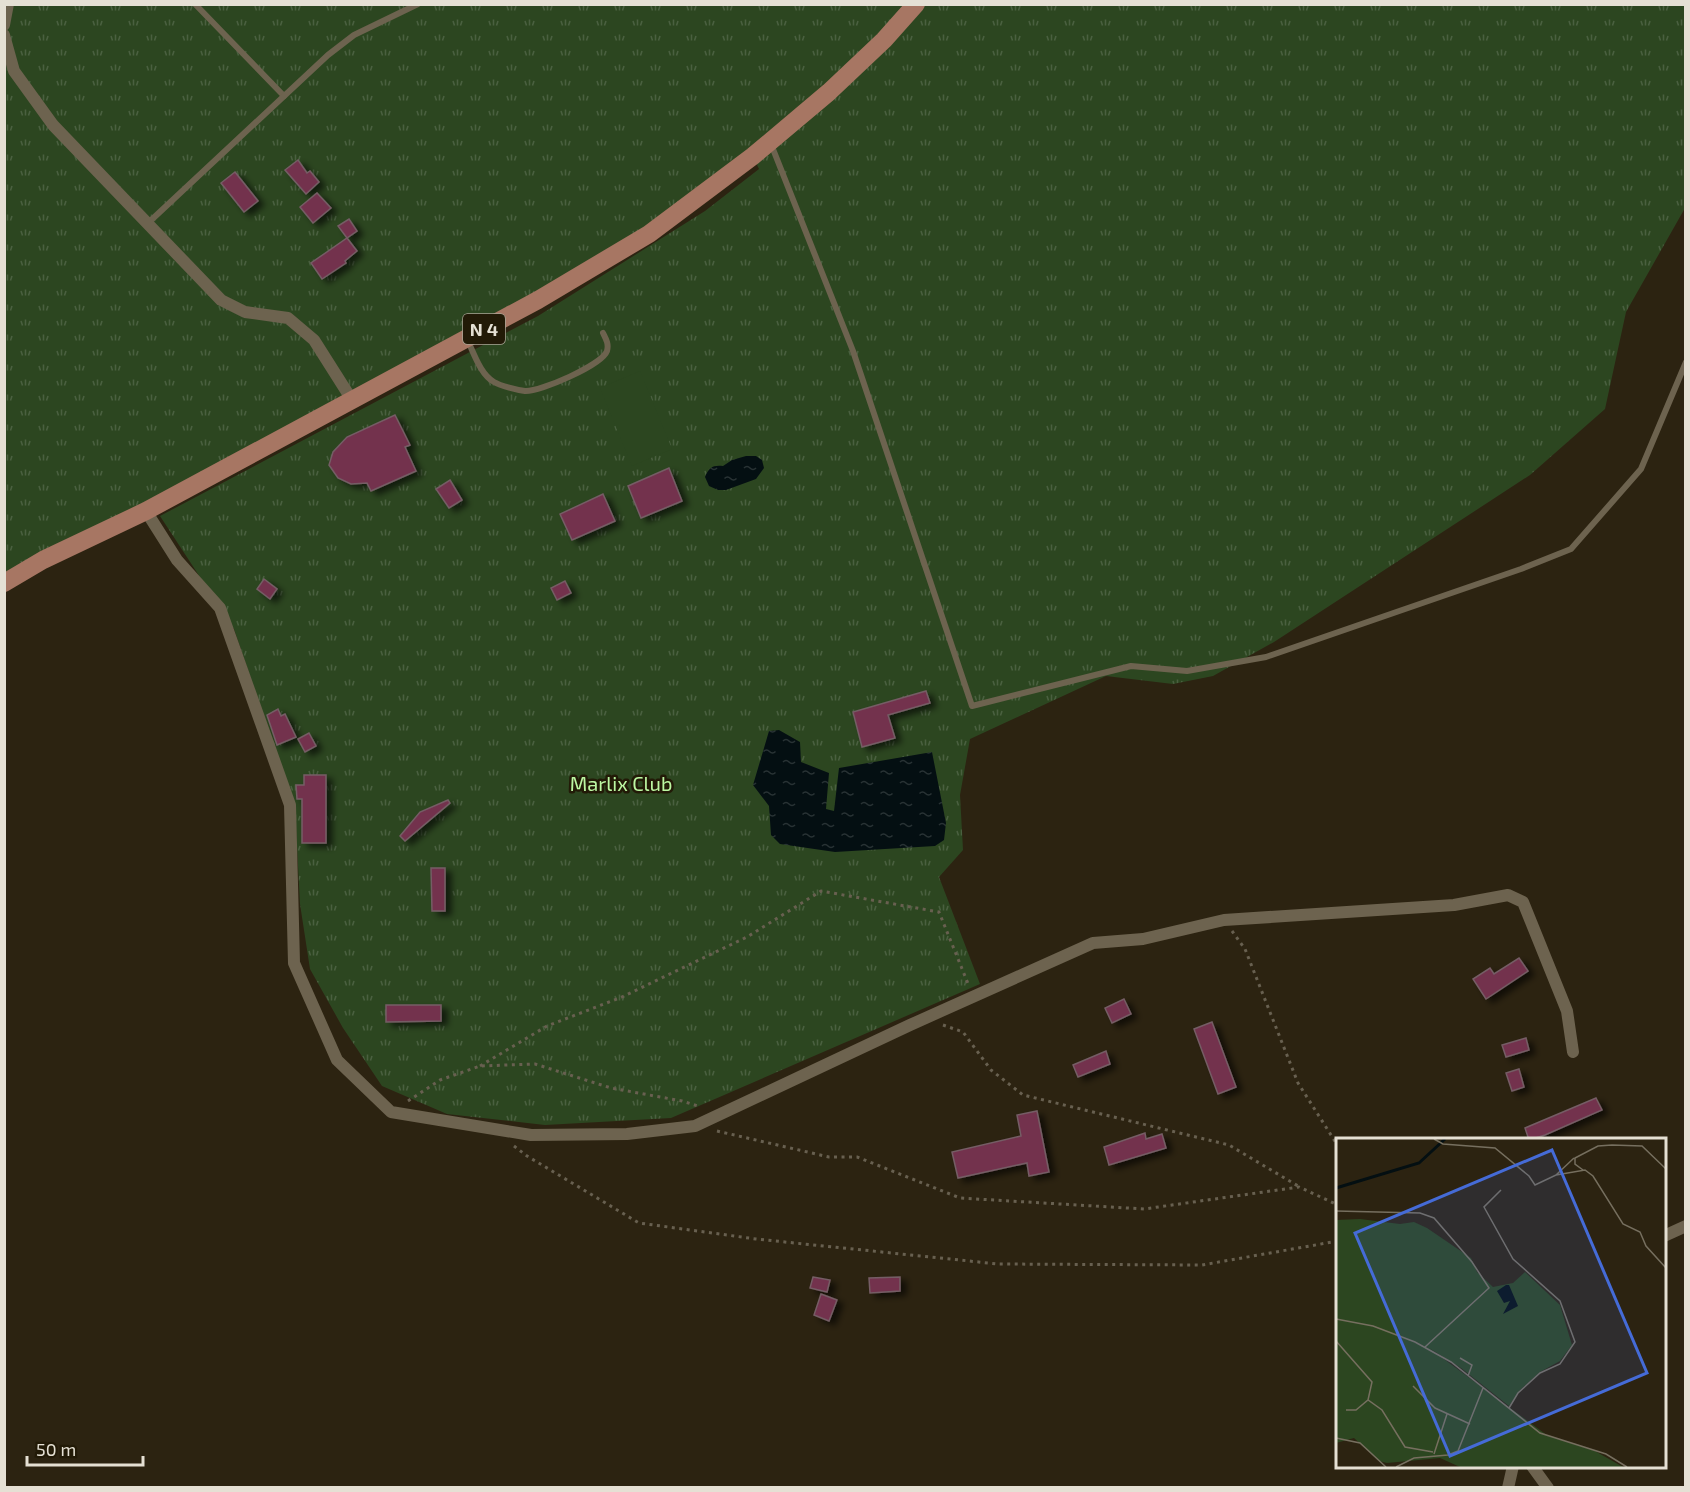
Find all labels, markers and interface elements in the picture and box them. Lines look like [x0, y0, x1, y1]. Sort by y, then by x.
road number: N 4 [463, 314, 505, 344]
park label: Marlix Club [570, 771, 672, 795]
inset map [1336, 1138, 1666, 1468]
scale bar [27, 1429, 142, 1467]
text: 50 m [36, 1438, 76, 1460]

